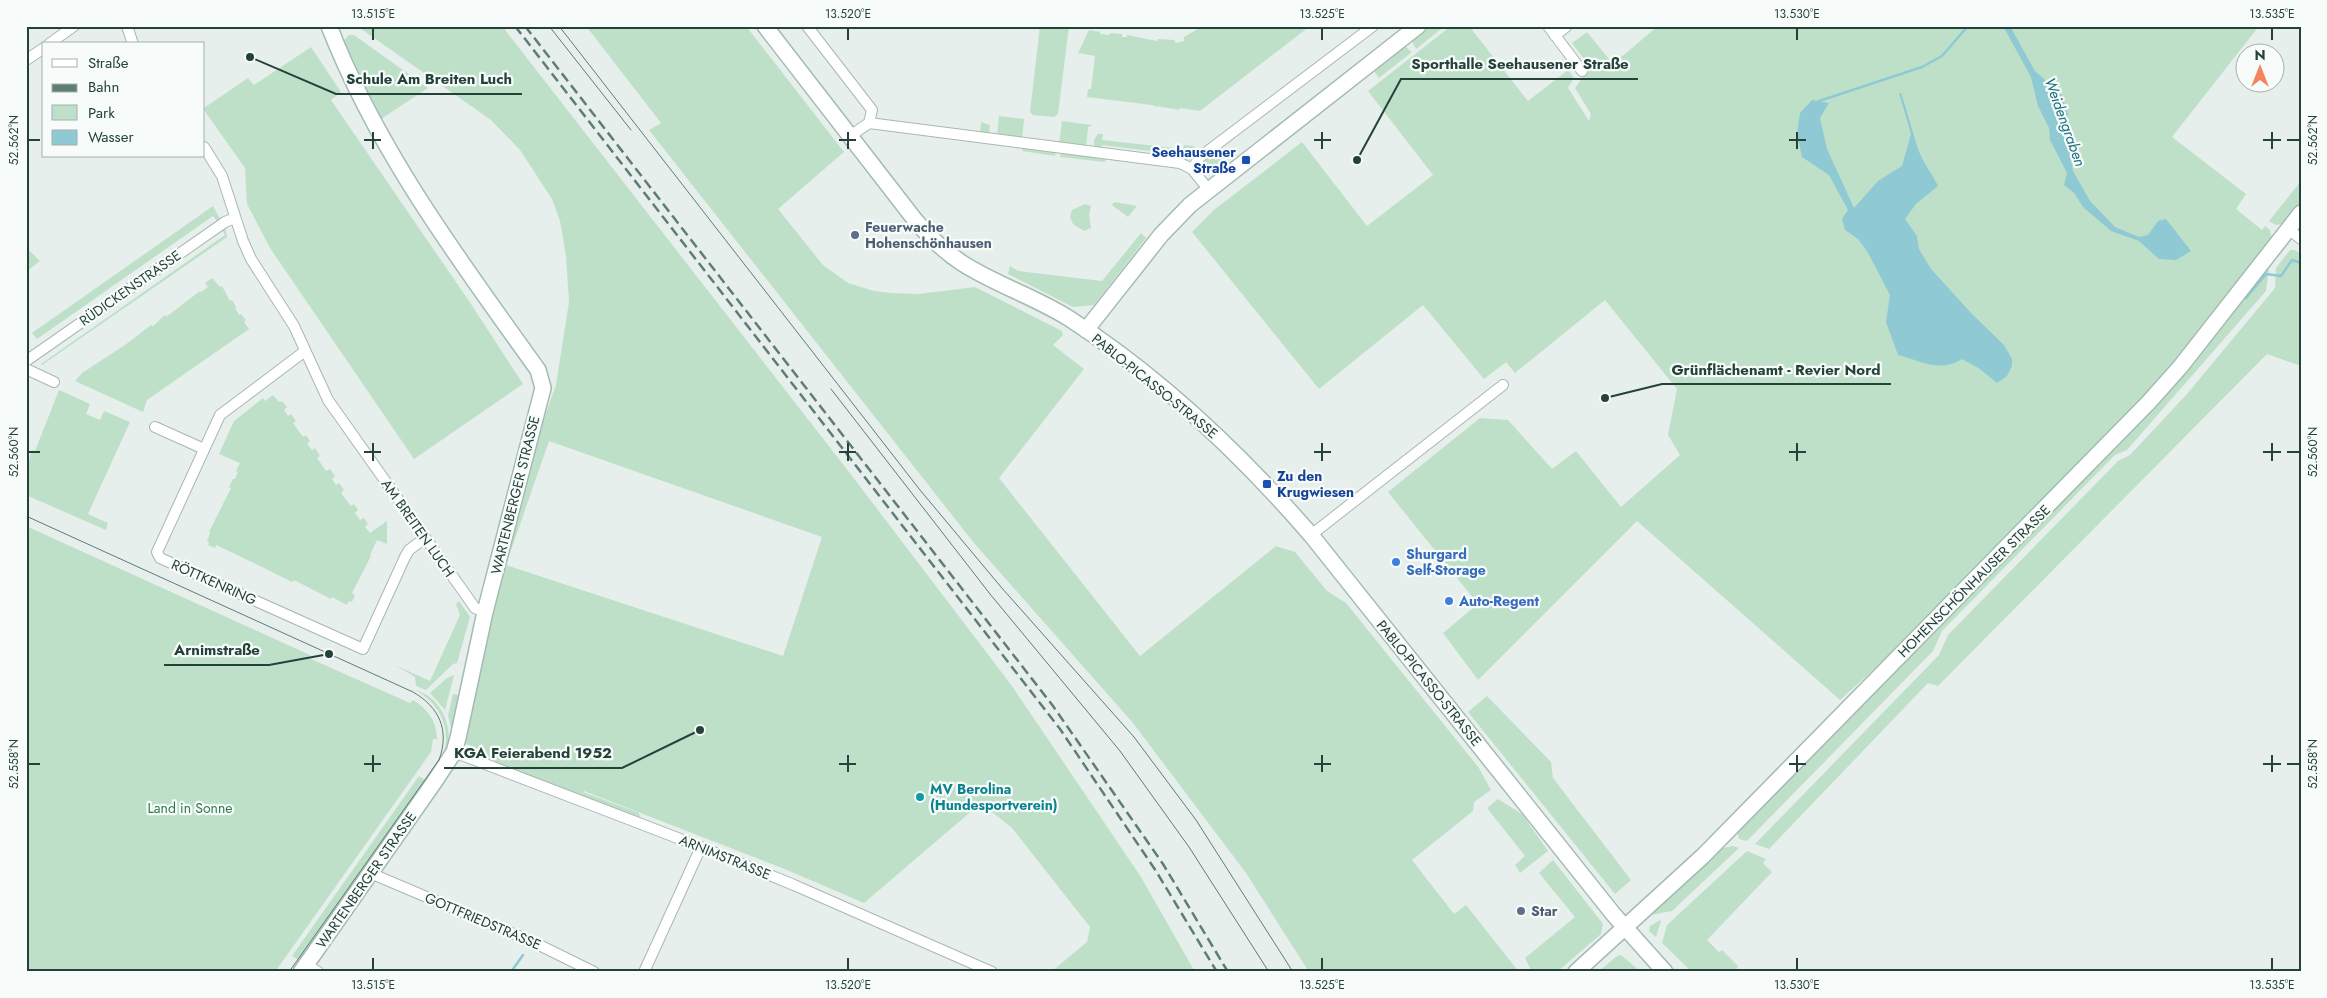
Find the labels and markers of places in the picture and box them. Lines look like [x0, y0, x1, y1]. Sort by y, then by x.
callout: Sporthalle Seehausener Straße [1401, 49, 1638, 79]
callout: Schule Am Breiten Luch [336, 64, 522, 94]
place label: Seehausener Straße [1151, 142, 1236, 178]
marker: Seehausener Straße [1240, 154, 1252, 166]
place label: Feuerwache Hohenschönhausen [865, 217, 992, 253]
marker: Feuerwache Hohenschönhausen [849, 229, 861, 241]
callout: Grünflächenamt - Revier Nord [1662, 354, 1891, 384]
place label: Zu den Krugwiesen [1277, 466, 1354, 502]
marker: Zu den Krugwiesen [1261, 478, 1273, 490]
place label: Shurgard Self-Storage [1406, 544, 1486, 580]
marker: Shurgard Self-Storage [1390, 556, 1402, 568]
place label: Auto-Regent [1458, 591, 1540, 611]
marker: Auto-Regent [1443, 595, 1455, 607]
callout: Arnimstraße [164, 635, 269, 665]
callout: KGA Feierabend 1952 [444, 738, 622, 768]
place label: MV Berolina (Hundesportverein) [930, 779, 1057, 815]
marker: MV Berolina (Hundesportverein) [914, 791, 926, 803]
place label: Star [1531, 901, 1558, 921]
marker: Star [1515, 905, 1527, 917]

